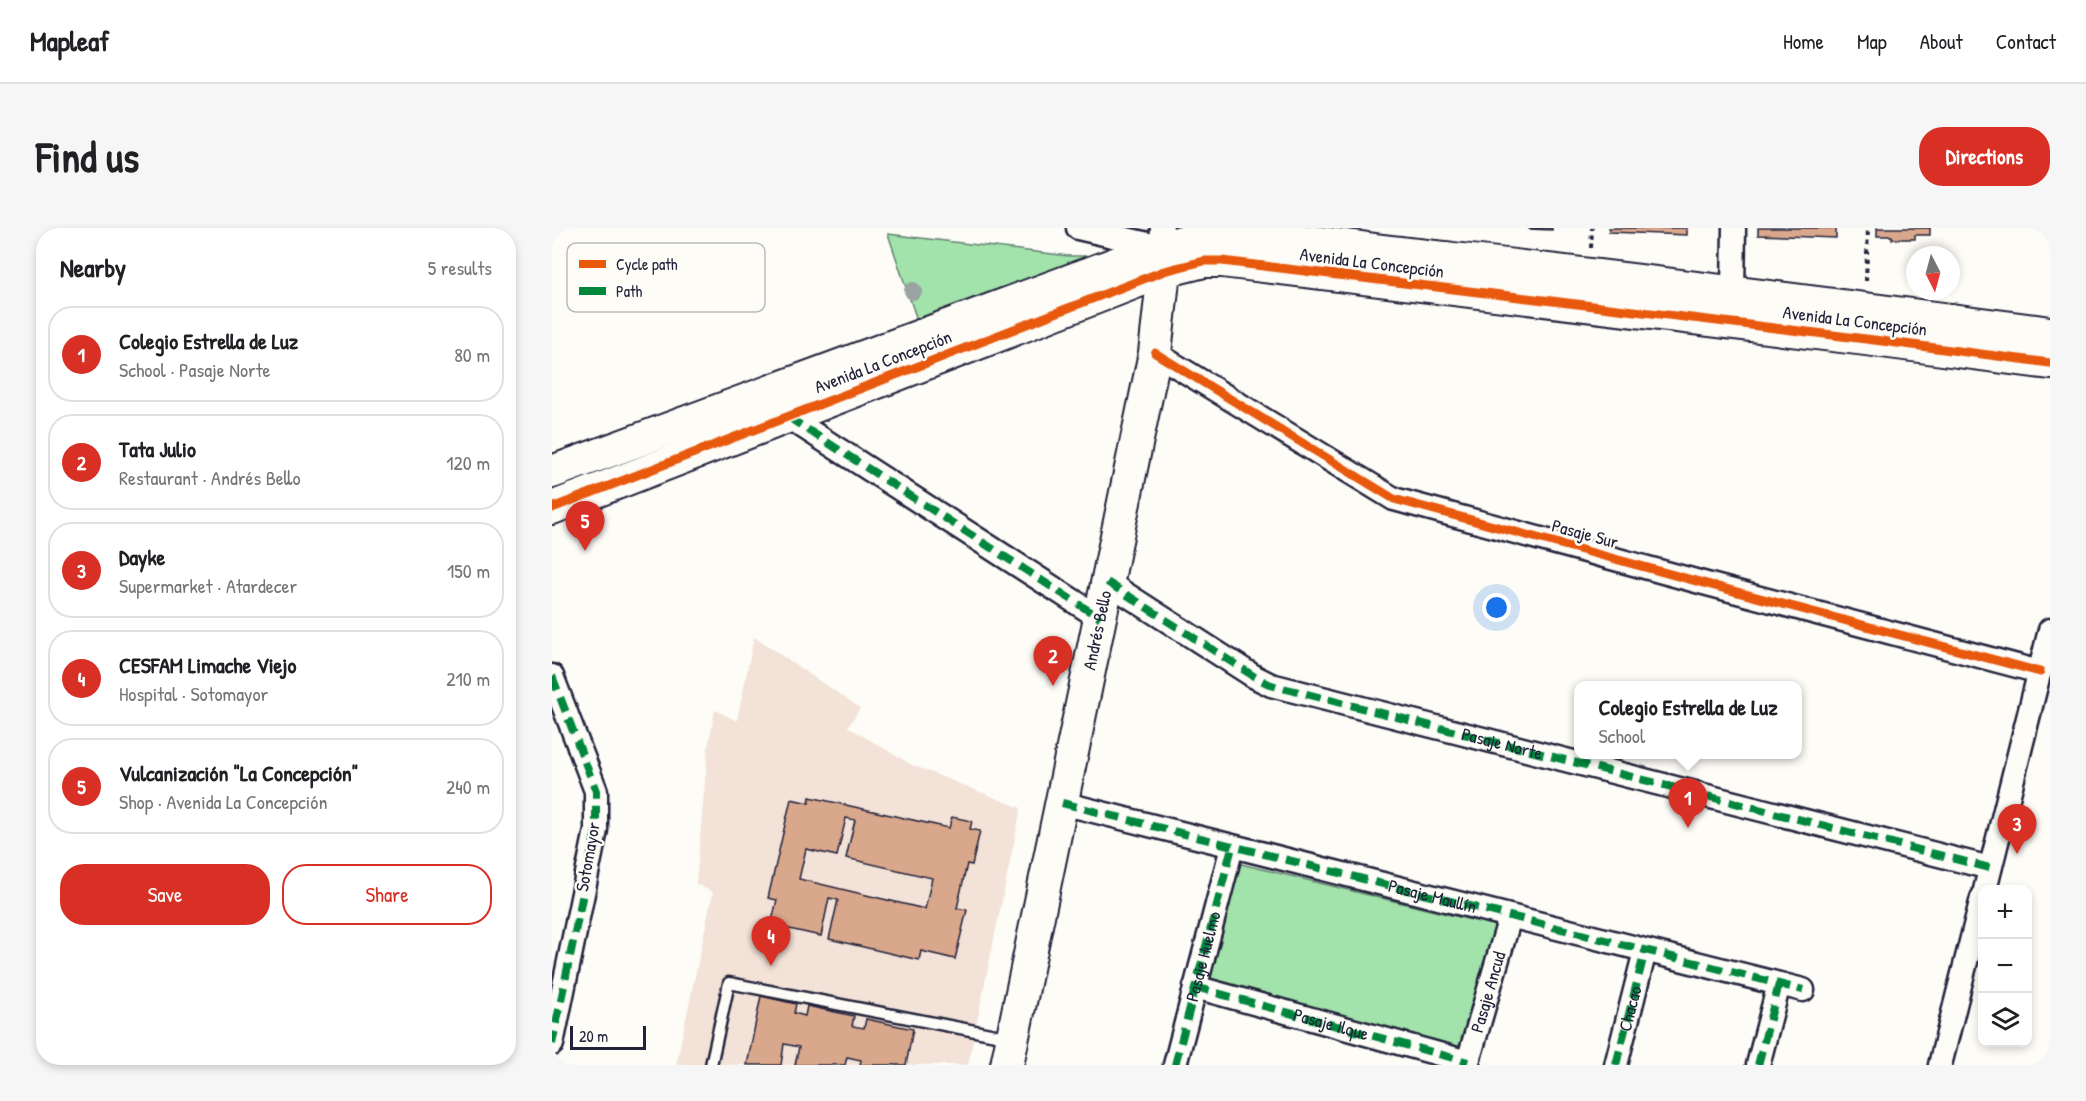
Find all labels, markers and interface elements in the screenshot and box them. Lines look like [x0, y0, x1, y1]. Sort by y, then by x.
text: Mapleaf [30, 22, 109, 60]
text: Home [1783, 27, 1824, 56]
text: Map [1857, 27, 1887, 56]
text: About [1920, 27, 1963, 56]
text: Contact [1996, 27, 2056, 56]
button: Directions [1919, 127, 2050, 186]
text: Find us [36, 128, 139, 185]
street label: Avenida La Concepción [1299, 241, 1446, 284]
legend [567, 243, 765, 312]
north arrow [1906, 246, 1960, 300]
text: Nearby [60, 250, 126, 285]
text: Cycle path [616, 253, 678, 275]
text: 5 results [428, 254, 492, 281]
text: Path [616, 280, 642, 302]
street label: Avenida La Concepción [1782, 299, 1929, 342]
street label: Avenida La Concepción [811, 324, 955, 399]
text: Colegio Estrella de Luz [119, 326, 298, 356]
text: 1 [78, 341, 85, 368]
text: 80 m [454, 341, 490, 368]
text: School · Pasaje Norte [119, 356, 270, 383]
text: Tata Julio [119, 434, 196, 464]
text: 2 [77, 449, 86, 476]
text: 120 m [446, 449, 490, 476]
text: Restaurant · Andrés Bello [119, 464, 300, 491]
pin: 5 [566, 502, 604, 551]
street label: Pasaje Sur [1549, 513, 1621, 554]
text: Dayke [119, 542, 165, 572]
text: 3 [77, 557, 86, 584]
text: 150 m [447, 557, 490, 584]
text: Supermarket · Atardecer [119, 572, 297, 599]
street label: Andrés Bello [1076, 588, 1117, 672]
your location [1482, 593, 1511, 622]
pin: 2 [1034, 636, 1072, 686]
text: CESFAM Limache Viejo [119, 650, 296, 680]
text: 4 [78, 665, 85, 692]
text: 210 m [446, 665, 490, 692]
text: Hospital · Sotomayor [119, 680, 268, 707]
popup [1574, 681, 1802, 759]
text: Colegio Estrella de Luz [1598, 692, 1778, 722]
street label: Pasaje Norte [1459, 721, 1545, 766]
text: School [1598, 722, 1645, 749]
text: Vulcanización "La Concepción" [119, 758, 358, 788]
text: 5 [77, 773, 86, 800]
text: 240 m [446, 773, 490, 800]
pin: 1 [1668, 778, 1708, 828]
text: Shop · Avenida La Concepción [119, 788, 327, 815]
pin: 3 [1998, 804, 2036, 854]
street label: Sotomayor [569, 820, 606, 894]
button: Save [60, 864, 270, 925]
button: Share [282, 864, 492, 925]
street label: Pasaje Maullín [1386, 873, 1479, 919]
map controls [1978, 885, 2032, 1047]
button: + [1978, 885, 2032, 939]
street label: Pasaje Huelmo [1179, 909, 1227, 1004]
pin: 4 [752, 916, 790, 966]
button: − [1978, 939, 2032, 993]
street label: Pasaje Ancud [1464, 948, 1511, 1035]
street label: Chacao [1612, 983, 1648, 1034]
button: layers [1978, 993, 2032, 1047]
street label: Pasaje Ilque [1291, 1002, 1372, 1046]
scale bar [570, 1023, 646, 1050]
text: 20 m [579, 1025, 608, 1047]

